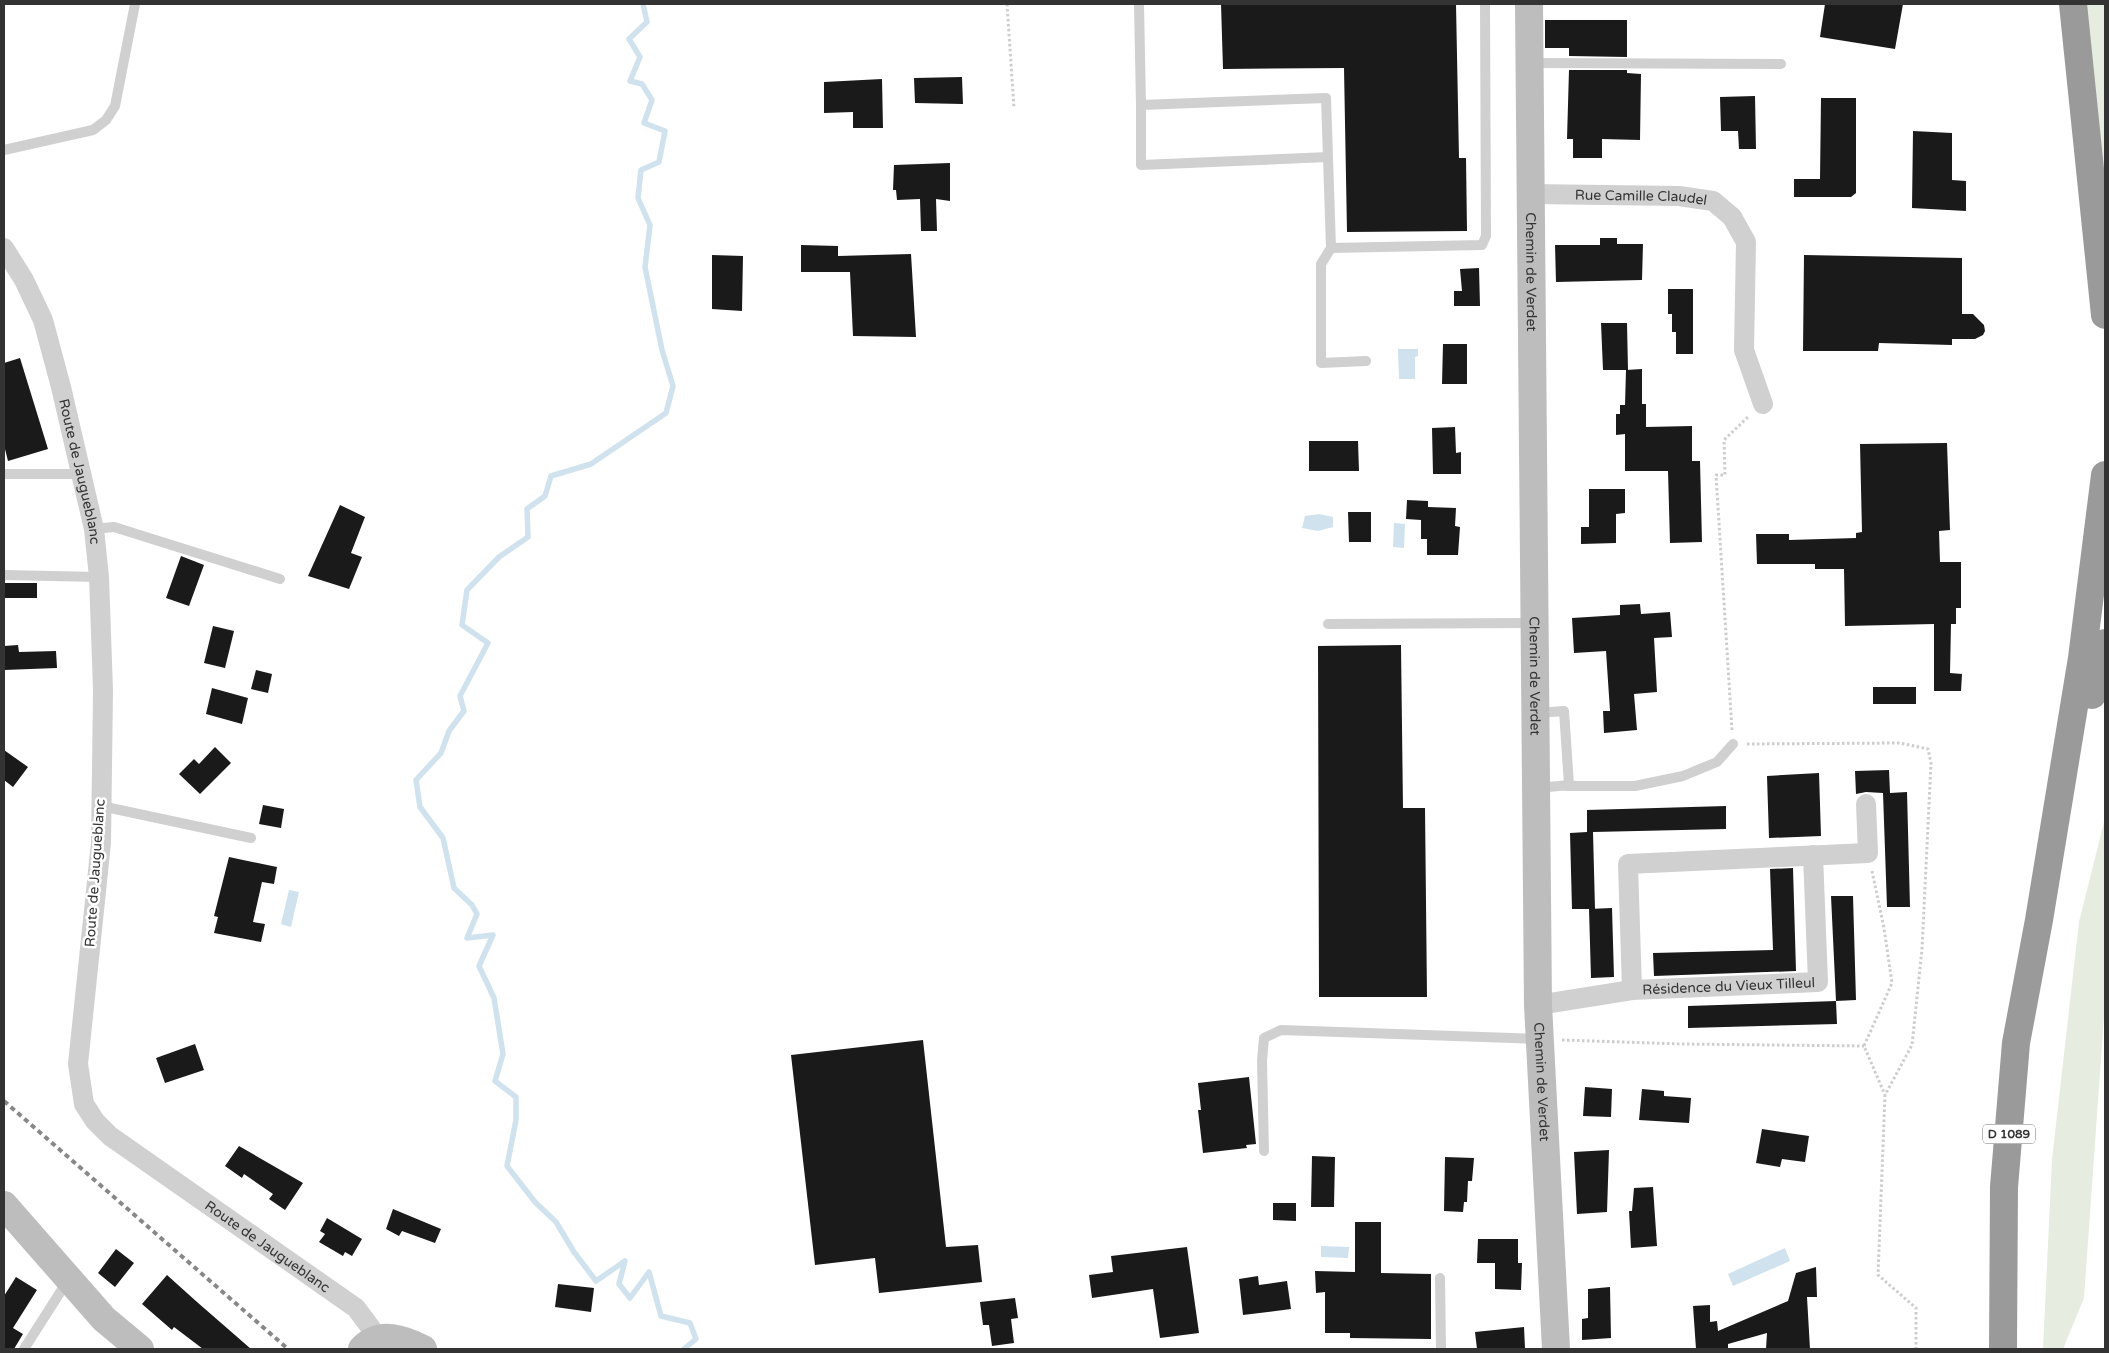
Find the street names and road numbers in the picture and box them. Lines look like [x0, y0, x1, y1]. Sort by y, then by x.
street label: Rue Camille Claudel [1575, 186, 1708, 209]
street label: Chemin de Verdet [1522, 212, 1540, 332]
street label: Route de Jaugueblanc [55, 397, 104, 545]
street label: Chemin de Verdet [1526, 616, 1544, 736]
street label: Route de Jaugueblanc [81, 798, 109, 948]
street label: Résidence du Vieux Tilleul [1642, 974, 1815, 998]
street label: Chemin de Verdet [1530, 1022, 1554, 1143]
road number: D 1089 [1983, 1124, 2035, 1144]
street label: Route de Jaugueblanc [202, 1197, 333, 1296]

